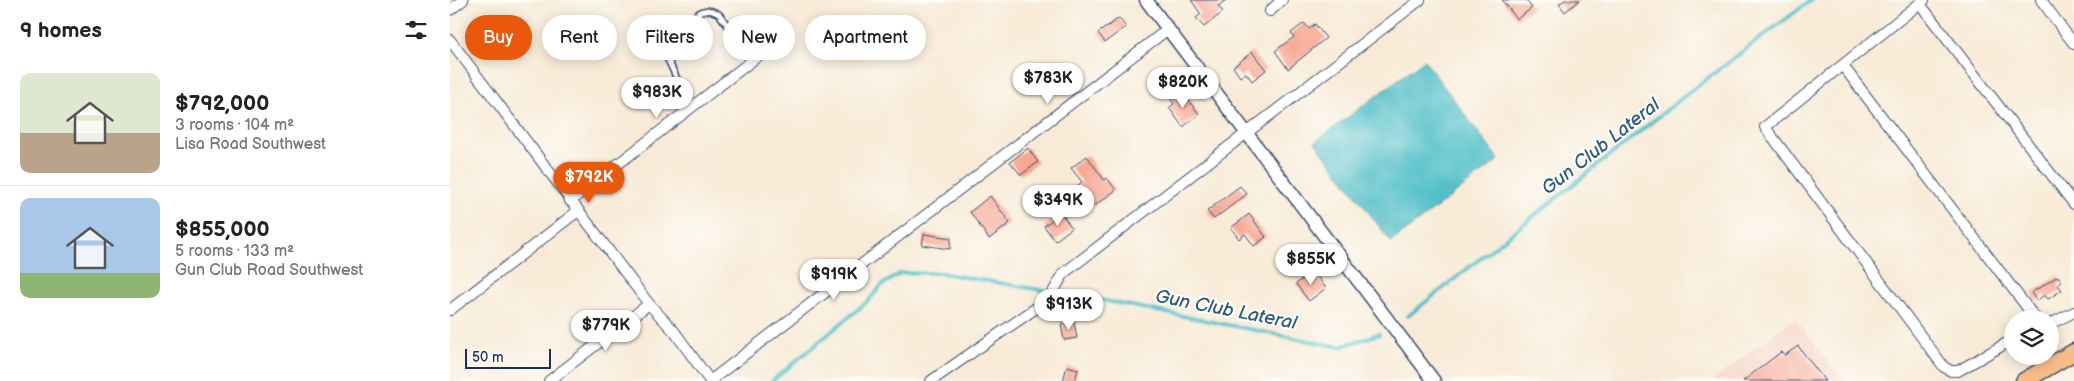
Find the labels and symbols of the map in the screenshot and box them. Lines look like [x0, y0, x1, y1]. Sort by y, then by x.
pin: $783K [1013, 62, 1083, 105]
pin: $820K [1148, 66, 1218, 109]
pin: $983K [622, 76, 692, 119]
water label: Gun Club Lateral [1537, 93, 1665, 200]
pin: $792K [554, 162, 624, 204]
pin: $349K [1023, 184, 1093, 227]
pin: $855K [1276, 244, 1346, 286]
pin: $919K [799, 258, 869, 301]
water label: Gun Club Lateral [1153, 285, 1299, 335]
pin: $913K [1034, 288, 1104, 331]
pin: $779K [571, 310, 641, 352]
scale bar [465, 346, 551, 369]

